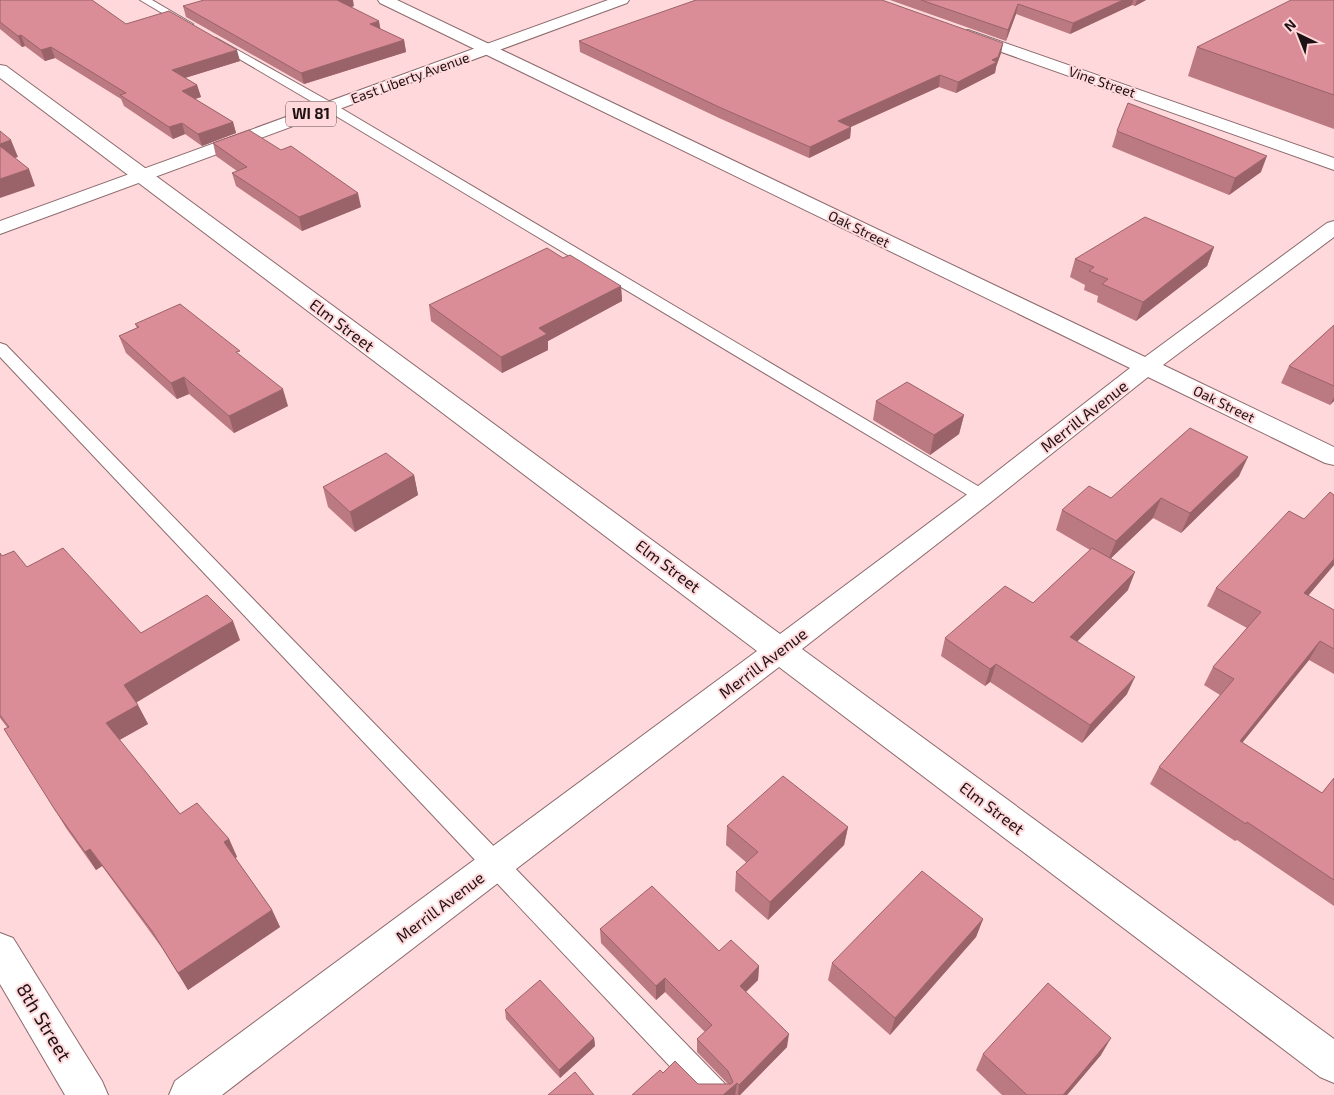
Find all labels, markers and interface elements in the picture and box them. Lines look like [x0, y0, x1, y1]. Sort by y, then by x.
north arrow [1274, 10, 1324, 60]
text: N [1280, 15, 1299, 35]
street label: East Liberty Avenue [348, 48, 471, 107]
street label: Vine Street [1066, 62, 1138, 101]
road number: WI 81 [286, 102, 336, 126]
street label: Oak Street [826, 206, 893, 251]
street label: Elm Street [306, 294, 378, 355]
street label: Merrill Avenue [1036, 376, 1131, 456]
street label: Oak Street [1191, 381, 1258, 426]
street label: Elm Street [632, 535, 704, 596]
street label: Merrill Avenue [715, 623, 810, 702]
street label: Elm Street [956, 777, 1028, 838]
street label: Merrill Avenue [392, 867, 487, 946]
street label: 8th Street [12, 979, 77, 1065]

